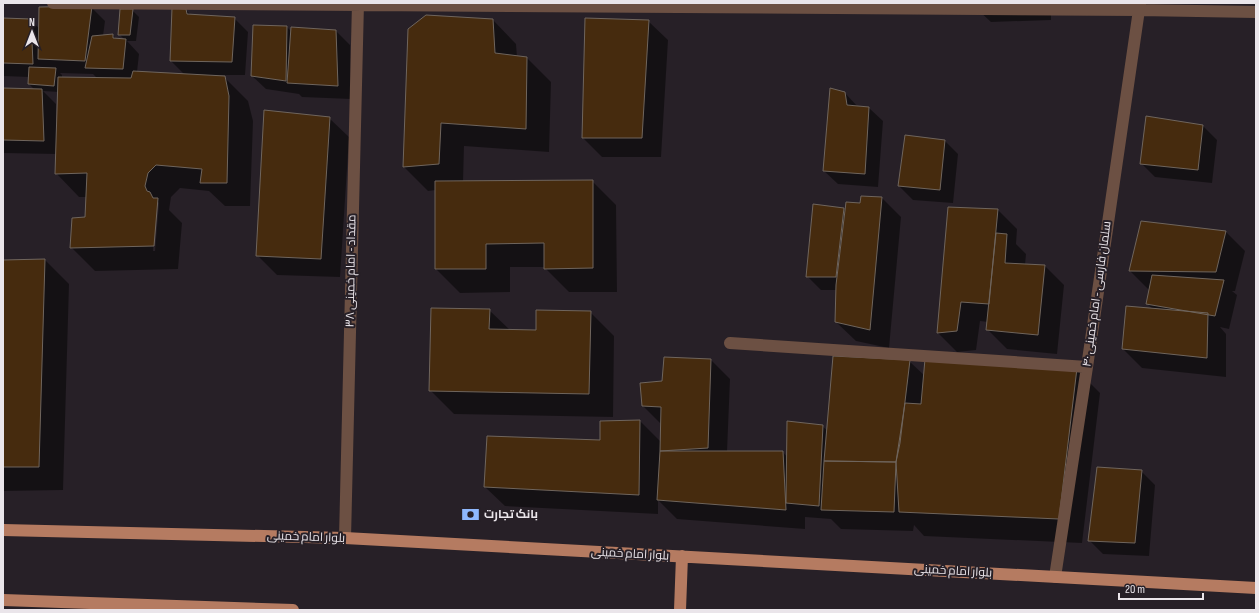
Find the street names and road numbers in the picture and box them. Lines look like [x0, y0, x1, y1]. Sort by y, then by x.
street label: مقداد - امام خمینی ۳۸ [343, 214, 359, 328]
street label: سلمان فارسی - امام خمینی ۴۰ [1079, 220, 1115, 368]
street label: بلوار امام خمینی [267, 528, 345, 546]
street label: بلوار امام خمینی [590, 544, 670, 564]
street label: بلوار امام خمینی [913, 561, 993, 581]

